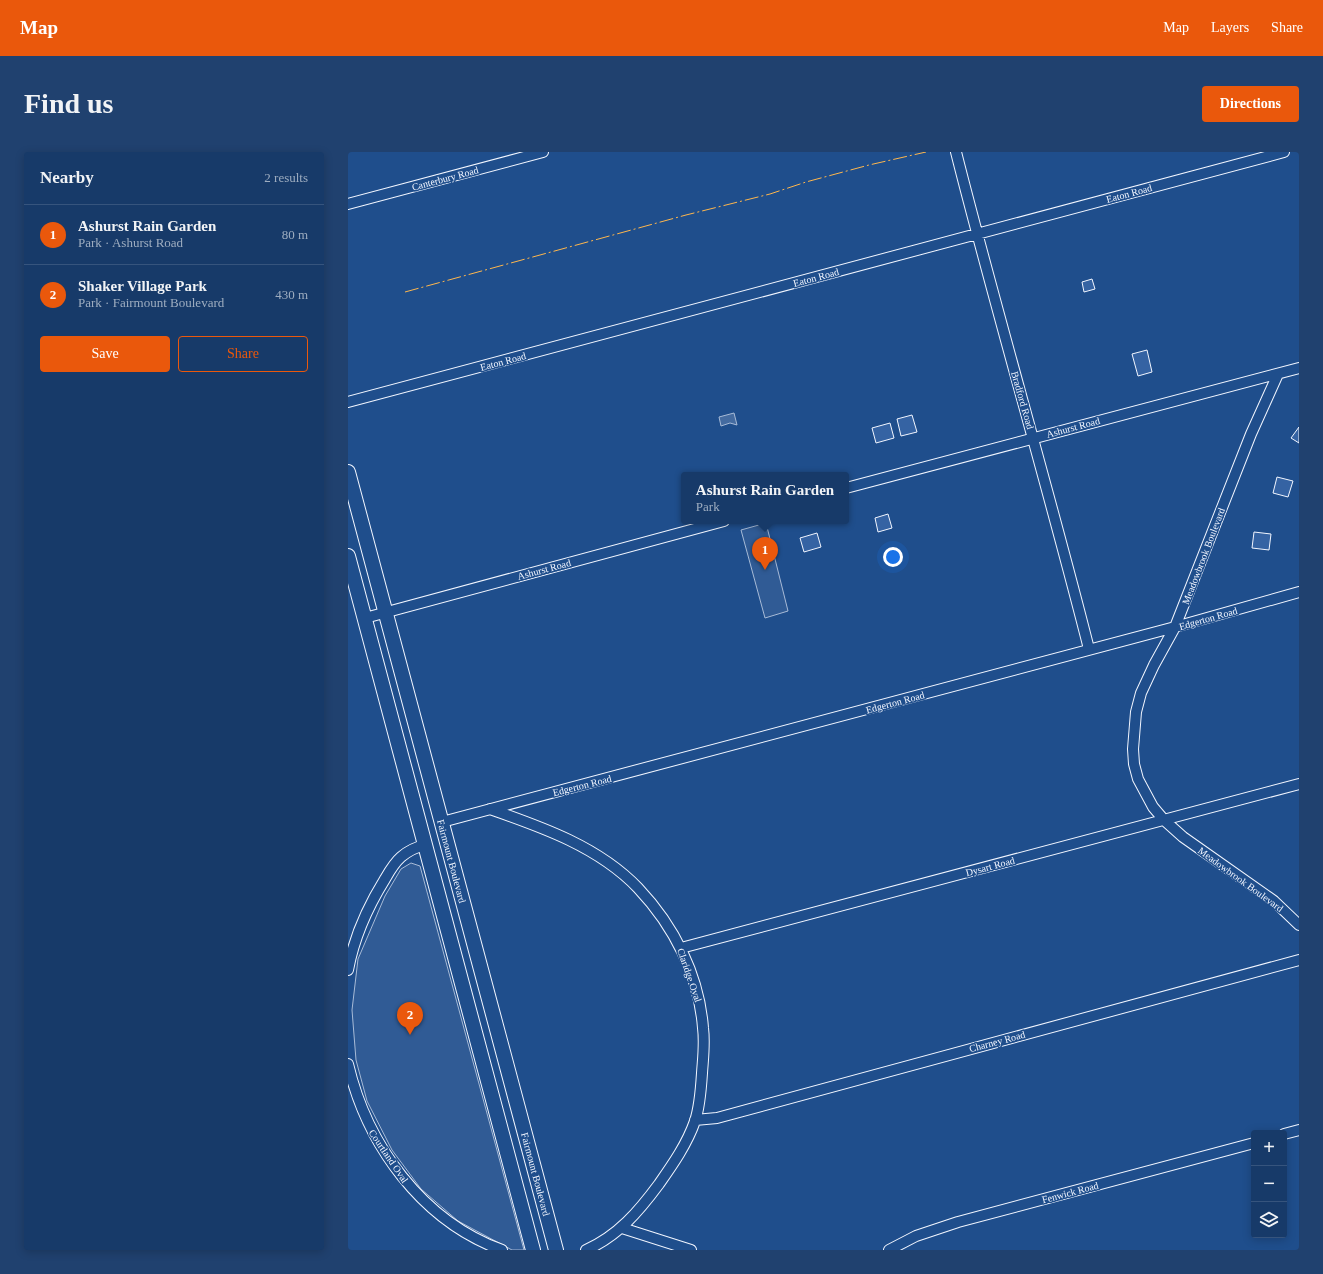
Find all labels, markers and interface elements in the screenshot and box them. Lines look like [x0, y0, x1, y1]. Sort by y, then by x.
text: Map [20, 17, 58, 38]
text: Map [1163, 20, 1189, 35]
text: Layers [1211, 20, 1249, 35]
text: Share [1271, 20, 1303, 35]
button: Directions [1202, 86, 1299, 122]
text: Find us [24, 88, 114, 119]
street label: Canterbury Road [411, 164, 480, 193]
text: Nearby [40, 168, 94, 187]
text: 2 results [264, 170, 308, 185]
street label: Eaton Road [1105, 182, 1153, 205]
text: Ashurst Rain Garden [78, 218, 216, 234]
text: 1 [50, 227, 56, 242]
text: 80 m [282, 227, 308, 242]
text: Park · Ashurst Road [78, 235, 183, 250]
street label: Eaton Road [792, 266, 840, 289]
text: Shaker Village Park [78, 278, 207, 294]
text: 2 [50, 287, 56, 302]
text: 430 m [275, 287, 308, 302]
text: Park · Fairmount Boulevard [78, 295, 224, 310]
button: Save [40, 336, 170, 372]
button: Share [178, 336, 308, 372]
street label: Eaton Road [479, 350, 527, 373]
street label: Bradford Road [1009, 370, 1036, 430]
street label: Ashurst Road [1045, 415, 1101, 440]
popup [681, 472, 849, 524]
text: Ashurst Rain Garden [696, 482, 834, 498]
text: Park [696, 499, 720, 514]
street label: Meadowbrook Boulevard [1180, 506, 1227, 606]
pin: 1 [752, 537, 778, 570]
your location [883, 547, 903, 567]
street label: Ashurst Road [516, 557, 572, 582]
street label: Edgerton Road [1178, 605, 1239, 632]
street label: Edgerton Road [865, 689, 926, 716]
street label: Edgerton Road [552, 773, 613, 798]
street label: Fairmount Boulevard [435, 818, 468, 904]
street label: Meadowbrook Boulevard [1196, 845, 1285, 914]
street label: Dysart Road [964, 855, 1016, 878]
street label: Claridge Oval [675, 947, 704, 1004]
pin: 2 [397, 1002, 423, 1035]
street label: Charney Road [968, 1029, 1026, 1054]
street label: Courtland Oval [367, 1128, 411, 1185]
map controls [1251, 1130, 1287, 1238]
button: + [1251, 1130, 1287, 1166]
street label: Fairmount Boulevard [519, 1131, 552, 1217]
button: − [1251, 1166, 1287, 1202]
street label: Fenwick Road [1041, 1180, 1100, 1205]
button: layers [1251, 1202, 1287, 1238]

